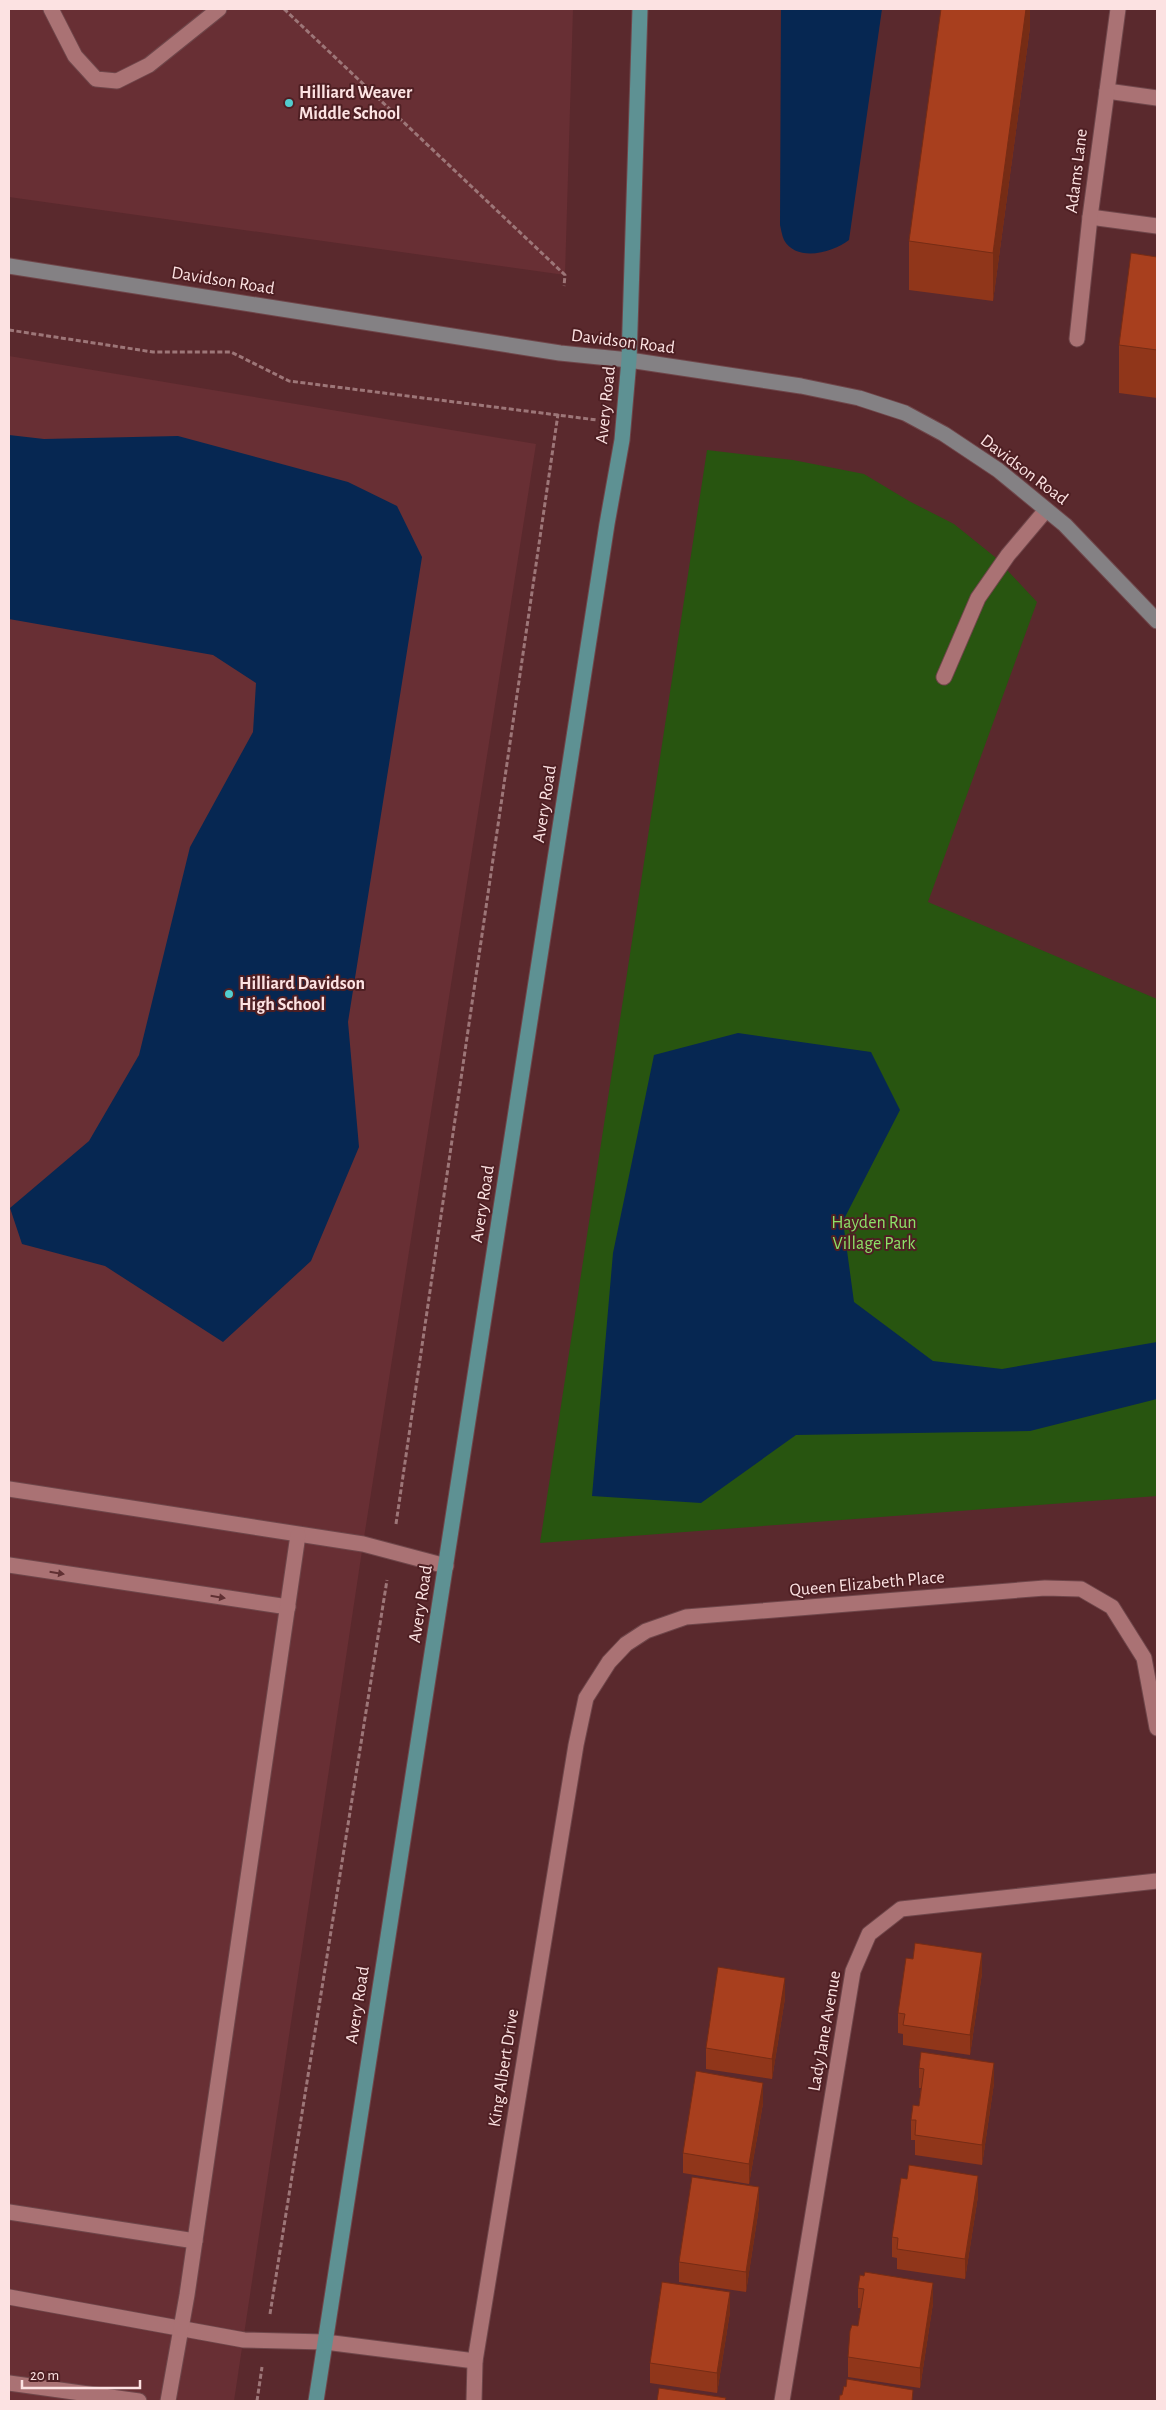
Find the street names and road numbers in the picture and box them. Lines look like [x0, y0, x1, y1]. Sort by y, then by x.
street label: Adams Lane [1063, 128, 1091, 214]
street label: Davidson Road [170, 264, 276, 298]
street label: Davidson Road [570, 327, 676, 357]
street label: Avery Road [593, 365, 619, 445]
street label: Davidson Road [977, 431, 1071, 509]
street label: Avery Road [530, 764, 560, 844]
street label: Avery Road [468, 1164, 498, 1244]
street label: Avery Road [406, 1564, 436, 1644]
street label: Queen Elizabeth Place [789, 1568, 945, 1600]
street label: Avery Road [343, 1965, 373, 2045]
street label: Lady Jane Avenue [806, 1969, 844, 2093]
street label: King Albert Drive [486, 2008, 522, 2128]

